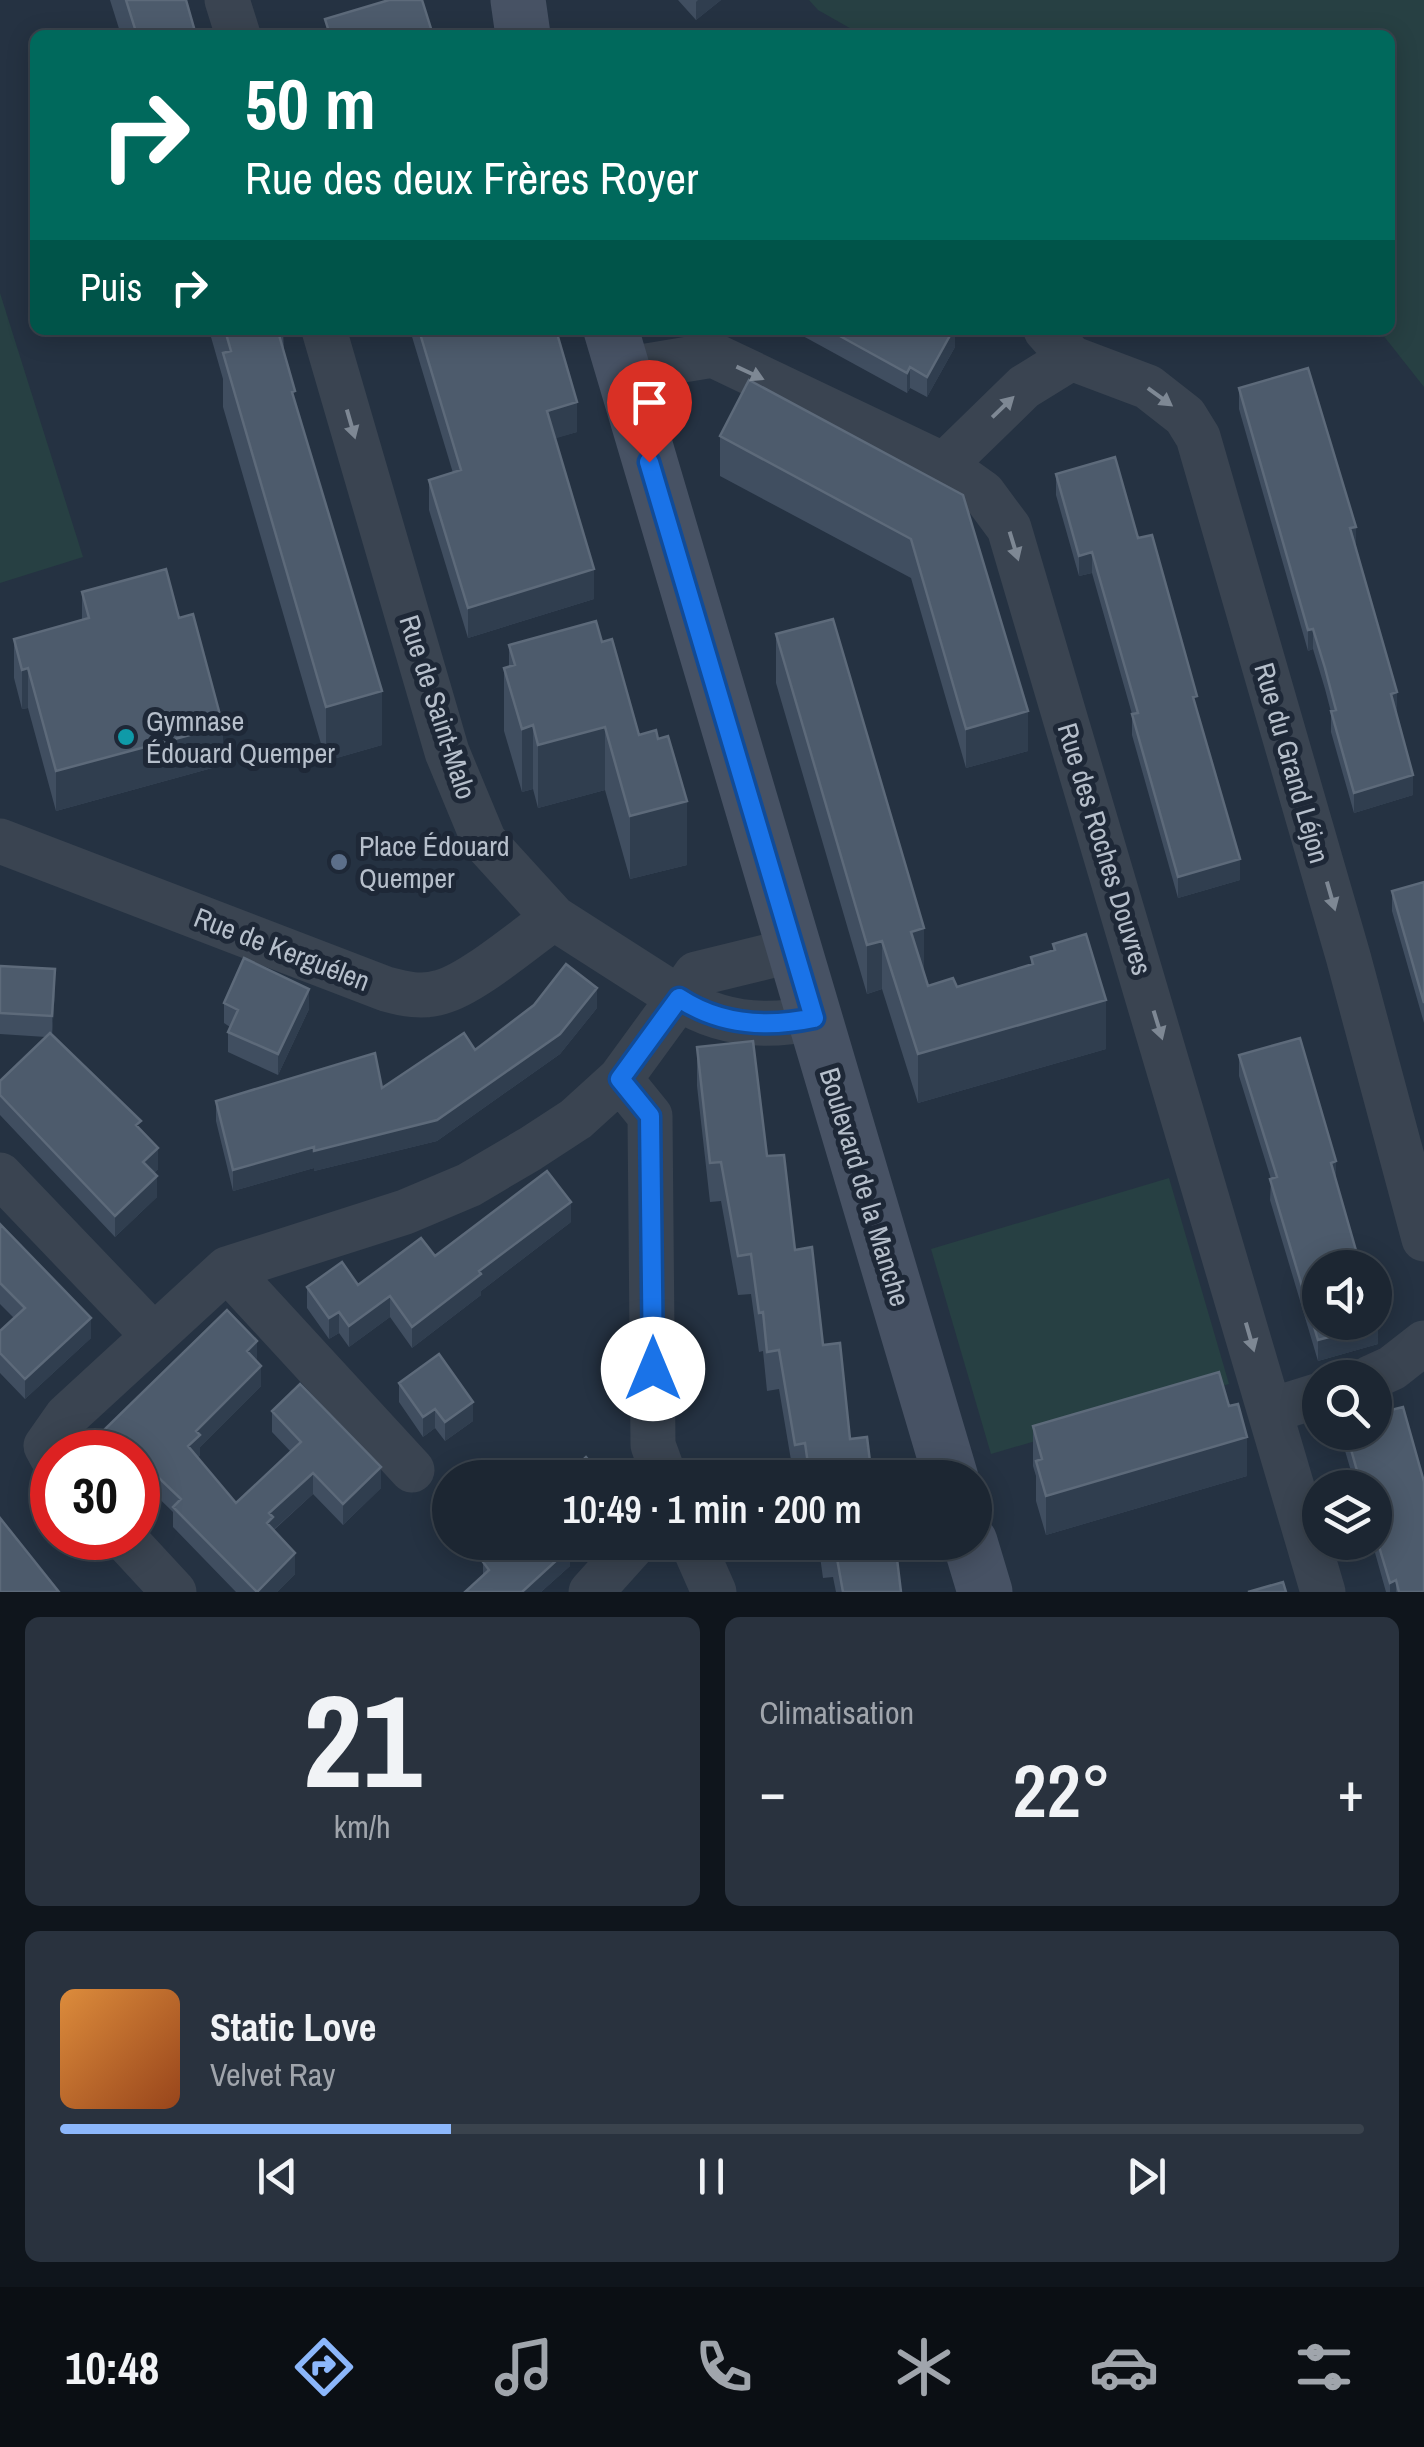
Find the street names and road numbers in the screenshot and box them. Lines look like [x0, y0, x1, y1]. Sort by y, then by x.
street label: Rue de Saint-Malo [390, 610, 486, 804]
street label: Rue du Grand Léjon [1245, 658, 1339, 868]
street label: Rue des Roches Douvres [1049, 718, 1161, 980]
street label: Rue de Kerguélen [189, 898, 375, 1000]
street label: Boulevard de la Manche [811, 1063, 919, 1311]

